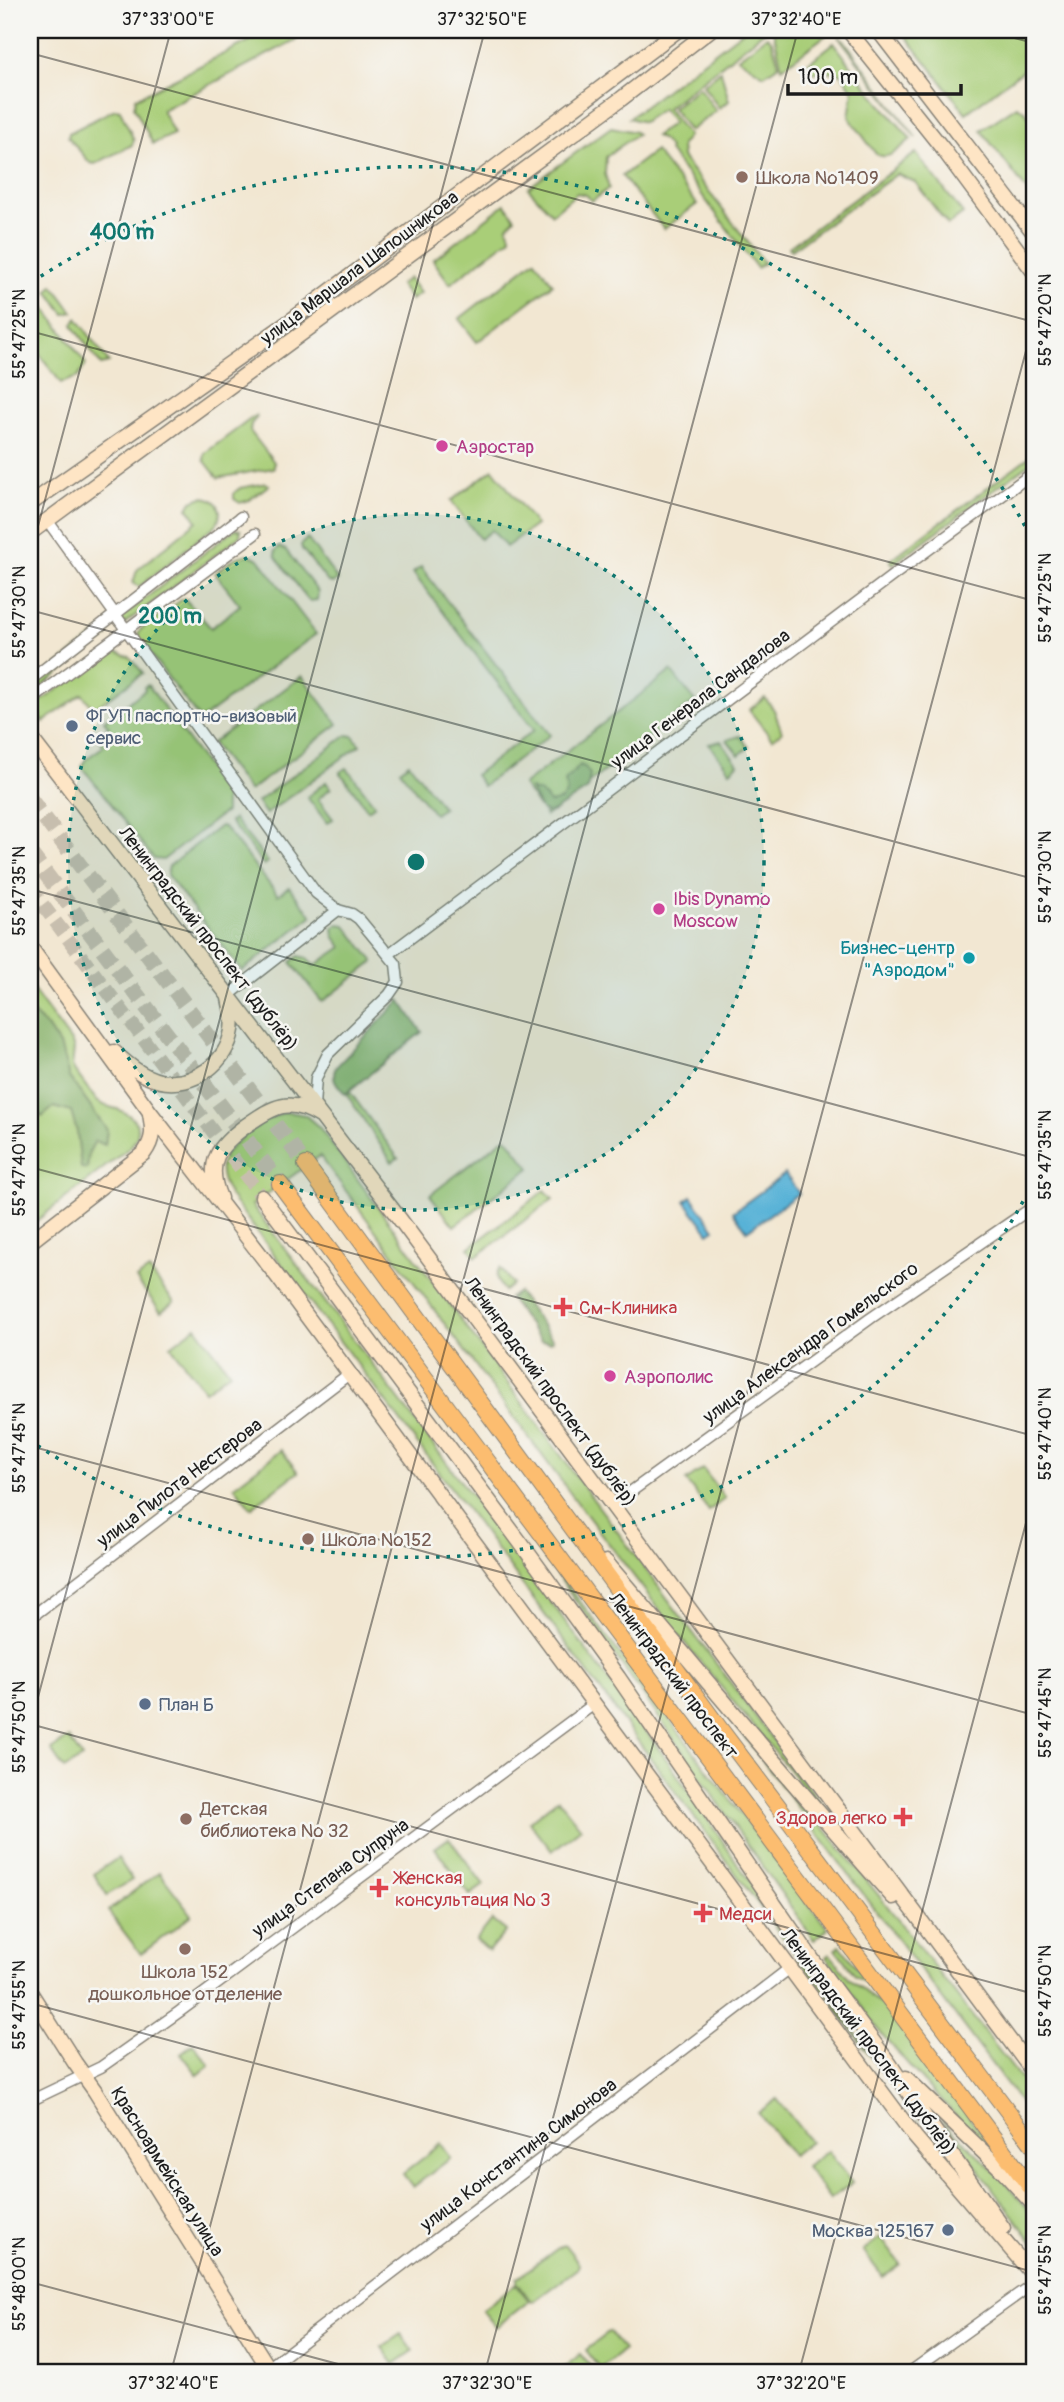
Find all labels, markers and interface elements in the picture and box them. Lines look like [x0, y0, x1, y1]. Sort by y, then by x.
text: 37°33'00"E [122, 8, 214, 31]
text: 37°32'50"E [437, 8, 527, 31]
text: 37°32'40"E [751, 8, 841, 31]
scale bar [788, 52, 961, 96]
text: 100 m [798, 64, 858, 91]
place label: Школа №1409 [756, 166, 879, 190]
marker: Школа №1409 [734, 169, 750, 185]
street label: улица Маршала Шапошникова [255, 185, 464, 351]
text: 400 m [90, 219, 154, 246]
text: 55°47'20"N [1034, 274, 1057, 366]
text: 55°47'25"N [8, 289, 31, 379]
place label: Аэростар [456, 435, 534, 459]
marker: Аэростар [434, 438, 450, 454]
text: 55°47'25"N [1034, 553, 1057, 643]
text: 55°47'30"N [8, 566, 31, 658]
text: 200 m [138, 603, 202, 630]
street label: улица Генерала Сандалова [605, 623, 795, 775]
place label: ФГУП паспортно-визовый сервис [86, 704, 297, 750]
marker: ФГУП паспортно-визовый сервис [64, 718, 80, 734]
street label: Ленинградский проспект (дублёр) [112, 821, 303, 1056]
text: 55°47'30"N [1034, 831, 1057, 923]
text: 55°47'35"N [8, 846, 31, 936]
centre of rings [404, 850, 428, 874]
place label: Ibis Dynamo Moscow [673, 887, 770, 933]
marker: Ibis Dynamo Moscow [651, 901, 667, 917]
place label: Бизнес-центр "Аэродом" [840, 936, 955, 982]
marker: Бизнес-центр "Аэродом" [961, 950, 977, 966]
text: 55°47'35"N [1034, 1110, 1057, 1200]
text: 55°47'40"N [8, 1123, 31, 1217]
street label: улица Александра Гомельского [697, 1257, 923, 1430]
street label: Ленинградский проспект (дублёр) [458, 1271, 642, 1511]
place label: См-Клиника [579, 1296, 677, 1320]
marker: См-Клиника [553, 1297, 573, 1317]
place label: Аэрополис [624, 1365, 714, 1389]
marker: Аэрополис [602, 1368, 618, 1384]
text: 55°47'40"N [1034, 1387, 1057, 1481]
text: 55°47'45"N [8, 1403, 31, 1493]
street label: улица Пилота Нестерова [91, 1413, 267, 1553]
place label: Школа №152 [322, 1528, 432, 1552]
marker: Школа №152 [300, 1531, 316, 1547]
street label: Ленинградский проспект [602, 1587, 744, 1764]
text: 55°47'45"N [1034, 1668, 1057, 1758]
text: 55°47'50"N [8, 1681, 31, 1773]
place label: План Б [159, 1693, 214, 1717]
marker: План Б [137, 1696, 153, 1712]
place label: Детская библиотека № 32 [199, 1797, 349, 1843]
place label: Здоров легко [776, 1806, 887, 1830]
marker: Здоров легко [893, 1807, 913, 1827]
marker: Детская библиотека № 32 [178, 1811, 194, 1827]
street label: улица Степана Супруна [247, 1813, 414, 1943]
place label: Женская консультация № 3 [392, 1866, 551, 1912]
marker: Женская консультация № 3 [369, 1878, 389, 1898]
place label: Медси [719, 1902, 772, 1926]
marker: Медси [693, 1903, 713, 1923]
street label: Ленинградский проспект (дублёр) [774, 1922, 962, 2160]
marker: Школа 152 дошкольное отделение [177, 1941, 193, 1957]
text: 55°47'50"N [1034, 1945, 1057, 2037]
text: 55°47'55"N [8, 1960, 31, 2050]
place label: Школа 152 дошкольное отделение [88, 1960, 283, 2006]
street label: улица Константина Симонова [415, 2073, 622, 2237]
street label: Красноармейская улица [105, 2082, 229, 2261]
place label: Москва 125167 [812, 2219, 934, 2243]
marker: Москва 125167 [940, 2222, 956, 2238]
text: 55°47'55"N [1034, 2225, 1057, 2315]
text: 55°48'00"N [8, 2237, 31, 2331]
text: 37°32'40"E [128, 2372, 218, 2395]
text: 37°32'30"E [442, 2372, 532, 2395]
text: 37°32'20"E [756, 2372, 846, 2395]

